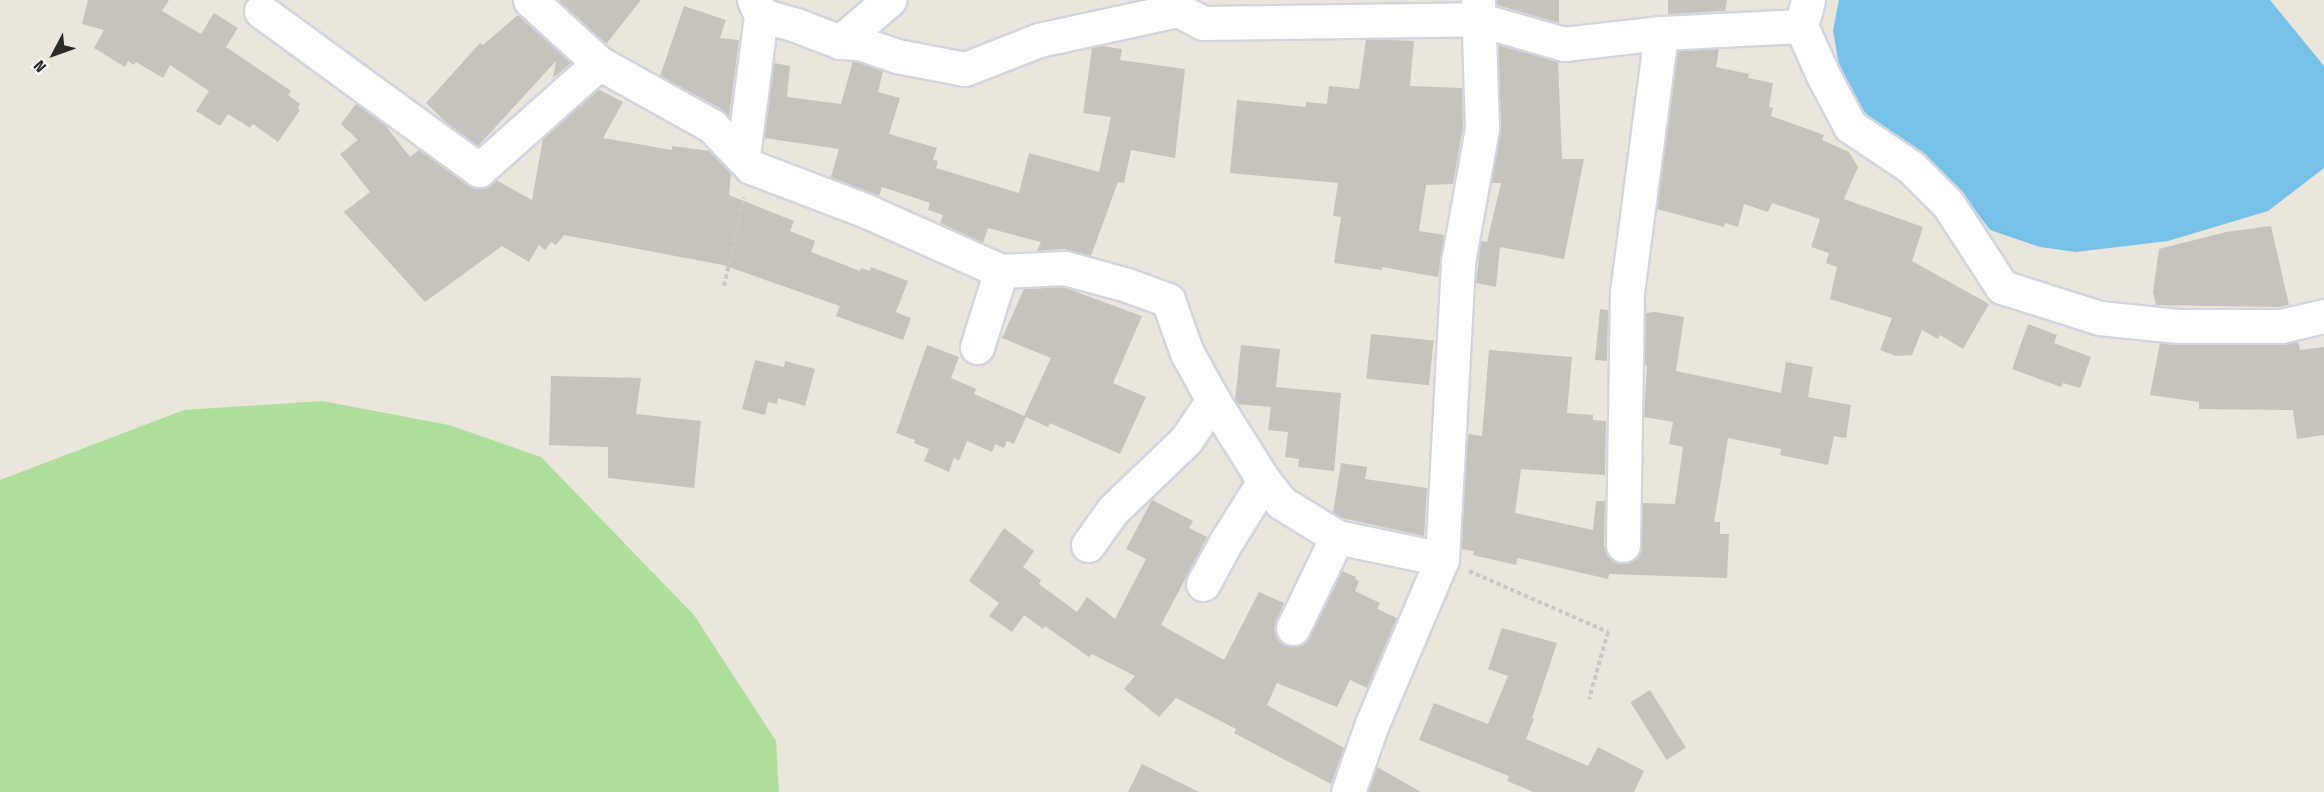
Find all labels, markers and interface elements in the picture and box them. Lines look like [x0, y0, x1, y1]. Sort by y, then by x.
north arrow [24, 24, 84, 84]
text: N [30, 56, 50, 76]

